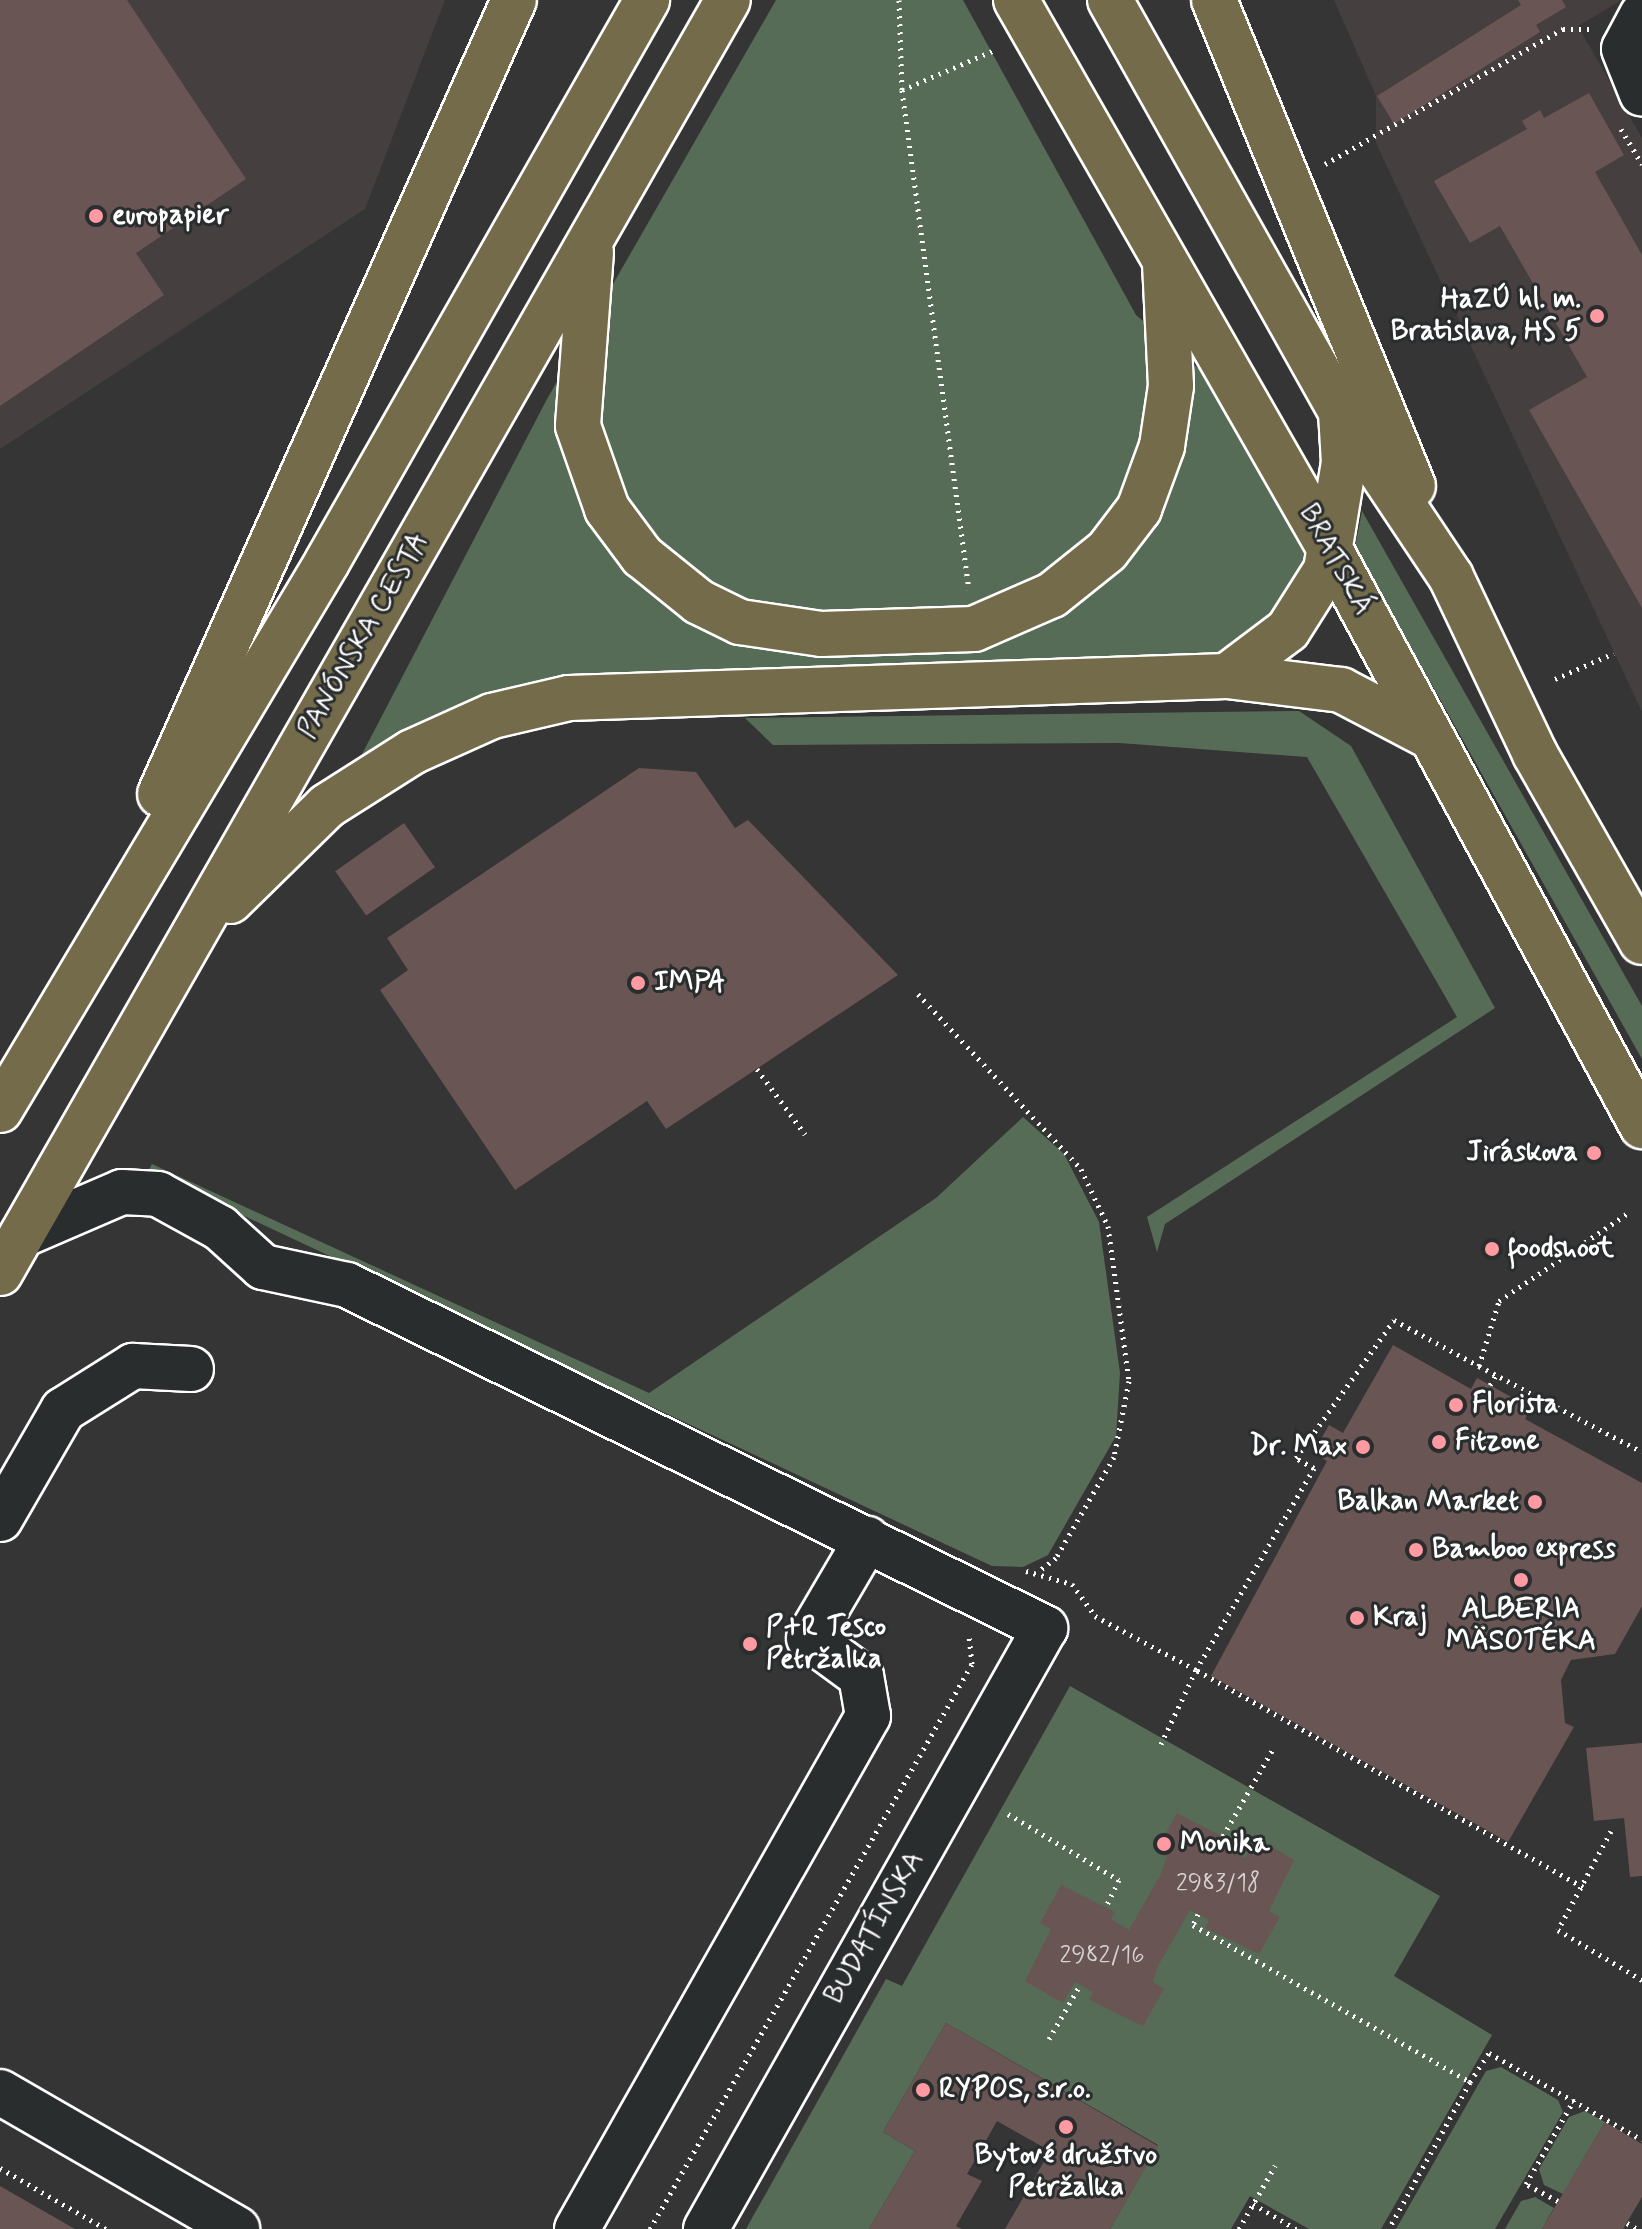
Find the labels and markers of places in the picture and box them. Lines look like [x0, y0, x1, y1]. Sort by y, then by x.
place label: europapier [112, 199, 229, 233]
marker: europapier [87, 207, 105, 225]
place label: HaZÚ hl. m. Bratislava, HS 5 [1391, 283, 1581, 349]
marker: HaZÚ hl. m. Bratislava, HS 5 [1588, 307, 1606, 325]
place label: IMPA [654, 966, 725, 1000]
marker: IMPA [629, 974, 647, 992]
place label: Jiráskova [1466, 1136, 1578, 1170]
marker: Jiráskova [1585, 1144, 1603, 1162]
place label: foodshoot [1508, 1232, 1614, 1266]
marker: foodshoot [1483, 1240, 1501, 1258]
place label: Florista [1472, 1388, 1558, 1422]
marker: Florista [1447, 1396, 1465, 1414]
place label: Fitzone [1455, 1425, 1539, 1459]
place label: Dr. Max [1250, 1430, 1347, 1464]
marker: Fitzone [1430, 1433, 1448, 1451]
marker: Dr. Max [1354, 1438, 1372, 1456]
place label: Balkan Market [1337, 1485, 1519, 1519]
marker: Balkan Market [1526, 1493, 1544, 1511]
place label: Bamboo express [1432, 1533, 1616, 1567]
marker: Bamboo express [1407, 1541, 1425, 1559]
marker: ALBERIA MÄSOTÉKA [1512, 1571, 1530, 1589]
place label: ALBERIA MÄSOTÉKA [1446, 1593, 1596, 1659]
place label: Kraj [1373, 1601, 1427, 1635]
marker: Kraj [1348, 1609, 1366, 1627]
place label: P+R Tesco Petržalka [766, 1611, 885, 1677]
marker: P+R Tesco Petržalka [741, 1635, 759, 1653]
place label: Monika [1180, 1827, 1269, 1861]
marker: Monika [1155, 1835, 1173, 1853]
place label: RYPOS, s.r.o. [939, 2073, 1091, 2107]
marker: RYPOS, s.r.o. [914, 2081, 932, 2099]
marker: Bytové družstvo Petržalka [1057, 2118, 1075, 2136]
place label: Bytové družstvo Petržalka [975, 2139, 1157, 2205]

